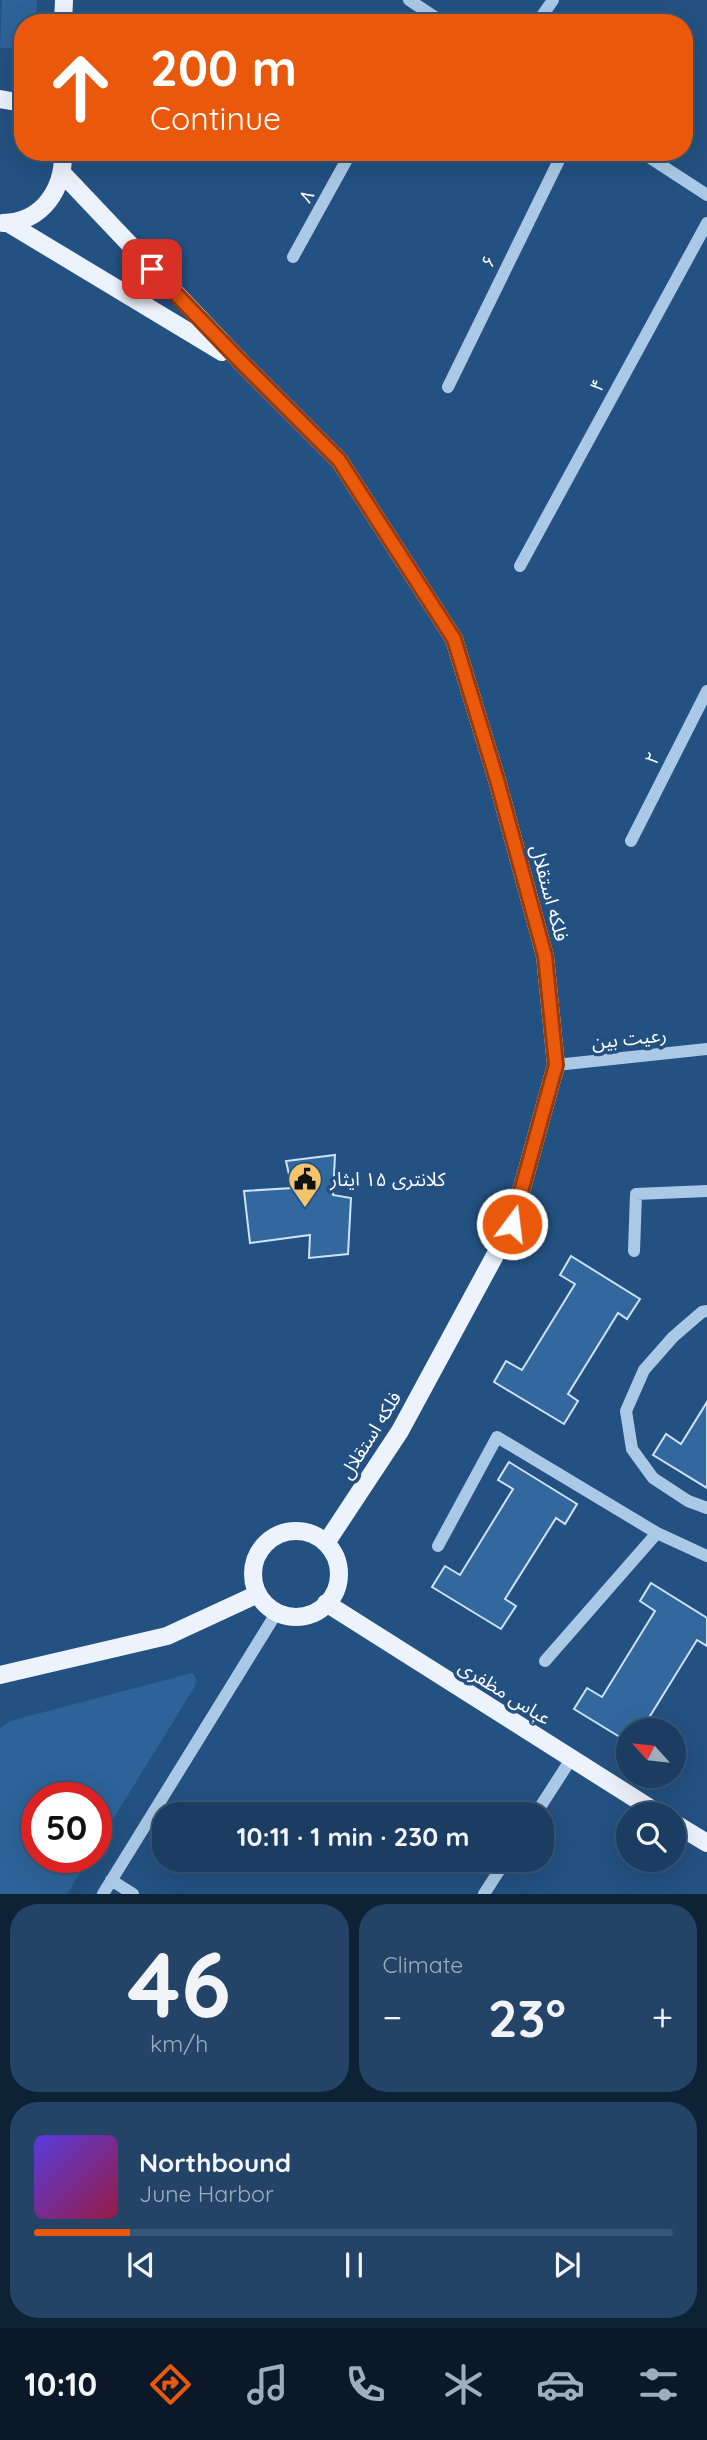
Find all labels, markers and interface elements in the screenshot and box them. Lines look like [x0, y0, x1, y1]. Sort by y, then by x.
text: 200 m [150, 37, 297, 98]
icon: ahead [35, 42, 126, 133]
text: Continue [150, 98, 281, 138]
street label: ۸ [293, 185, 319, 207]
pin [122, 239, 182, 299]
icon: arrive [133, 250, 171, 288]
street label: ۶ [475, 251, 501, 271]
street label: ۴ [584, 374, 610, 396]
street label: ۲ [639, 748, 665, 768]
street label: فلکه استقلال [526, 842, 574, 944]
street label: رعیت بین [590, 1022, 668, 1054]
public building icon: کلانتری ۱۵ ایثار [286, 1160, 324, 1209]
place label: کلانتری ۱۵ ایثار [329, 1167, 446, 1191]
position arrow [475, 1187, 549, 1261]
street label: فلکه استقلال [334, 1387, 406, 1483]
street label: عباس مظفری [454, 1654, 556, 1730]
north arrow [616, 1718, 686, 1788]
map controls [616, 1718, 686, 1872]
speed limit sign: 50 [21, 1782, 112, 1873]
button: search [616, 1802, 686, 1872]
text: 10:11 · 1 min · 230 m [236, 1820, 470, 1853]
text: 46 [127, 1926, 231, 2040]
text: Climate [383, 1950, 463, 1979]
text: 23° [488, 1985, 566, 2050]
text: − [383, 1993, 402, 2041]
text: + [652, 1993, 673, 2041]
text: km/h [150, 2029, 208, 2058]
text: Northbound [139, 2146, 291, 2179]
text: June Harbor [139, 2179, 274, 2208]
icon: previous [122, 2246, 160, 2284]
icon: pause [335, 2246, 373, 2284]
icon: next [548, 2246, 586, 2284]
icon: directions [146, 2360, 195, 2409]
icon: music [243, 2360, 292, 2409]
icon: phone [341, 2360, 390, 2409]
icon: climate [439, 2360, 488, 2409]
icon: car [536, 2360, 585, 2409]
icon: filters [634, 2360, 683, 2409]
text: 10:10 [24, 2364, 97, 2404]

